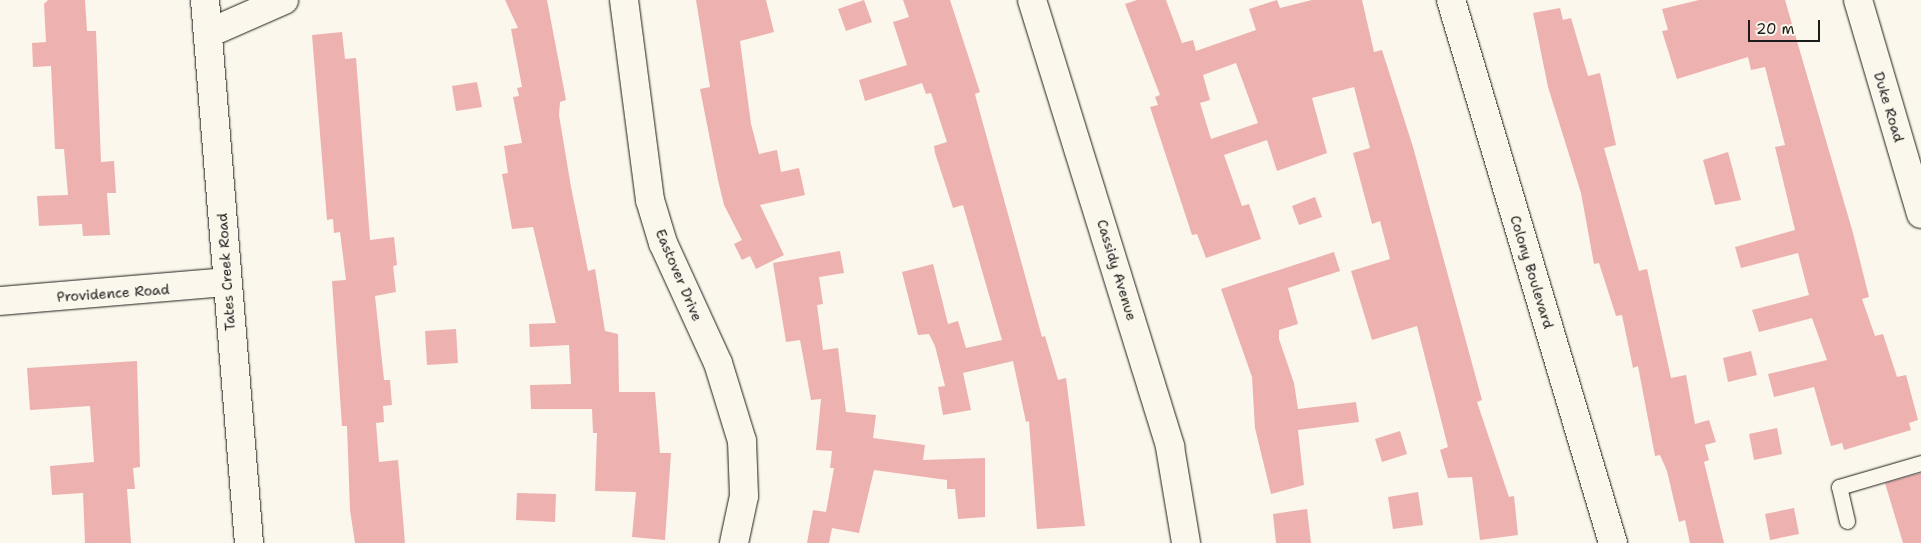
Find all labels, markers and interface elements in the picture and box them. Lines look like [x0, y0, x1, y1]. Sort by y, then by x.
scale bar [1751, 10, 1824, 42]
text: 20 m [1756, 19, 1795, 39]
street label: Duke Road [1870, 70, 1908, 144]
street label: Tates Creek Road [214, 213, 238, 331]
street label: Colony Boulevard [1507, 213, 1557, 331]
street label: Cassidy Avenue [1094, 217, 1140, 323]
street label: Eastover Drive [652, 226, 706, 324]
street label: Providence Road [56, 281, 170, 305]

